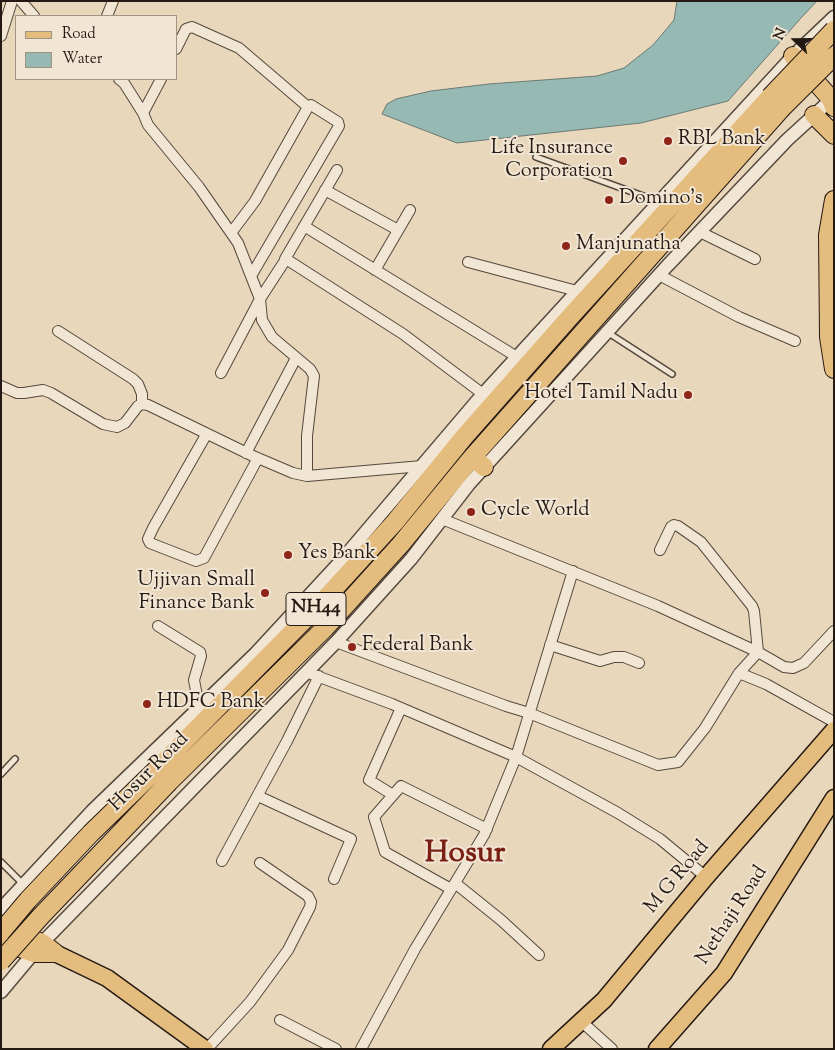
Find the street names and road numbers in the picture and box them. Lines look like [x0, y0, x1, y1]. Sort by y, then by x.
road number: NH44 [286, 592, 346, 626]
street label: Hosur Road [105, 728, 195, 818]
street label: M G Road [640, 836, 716, 920]
street label: Nethaji Road [692, 862, 774, 970]

